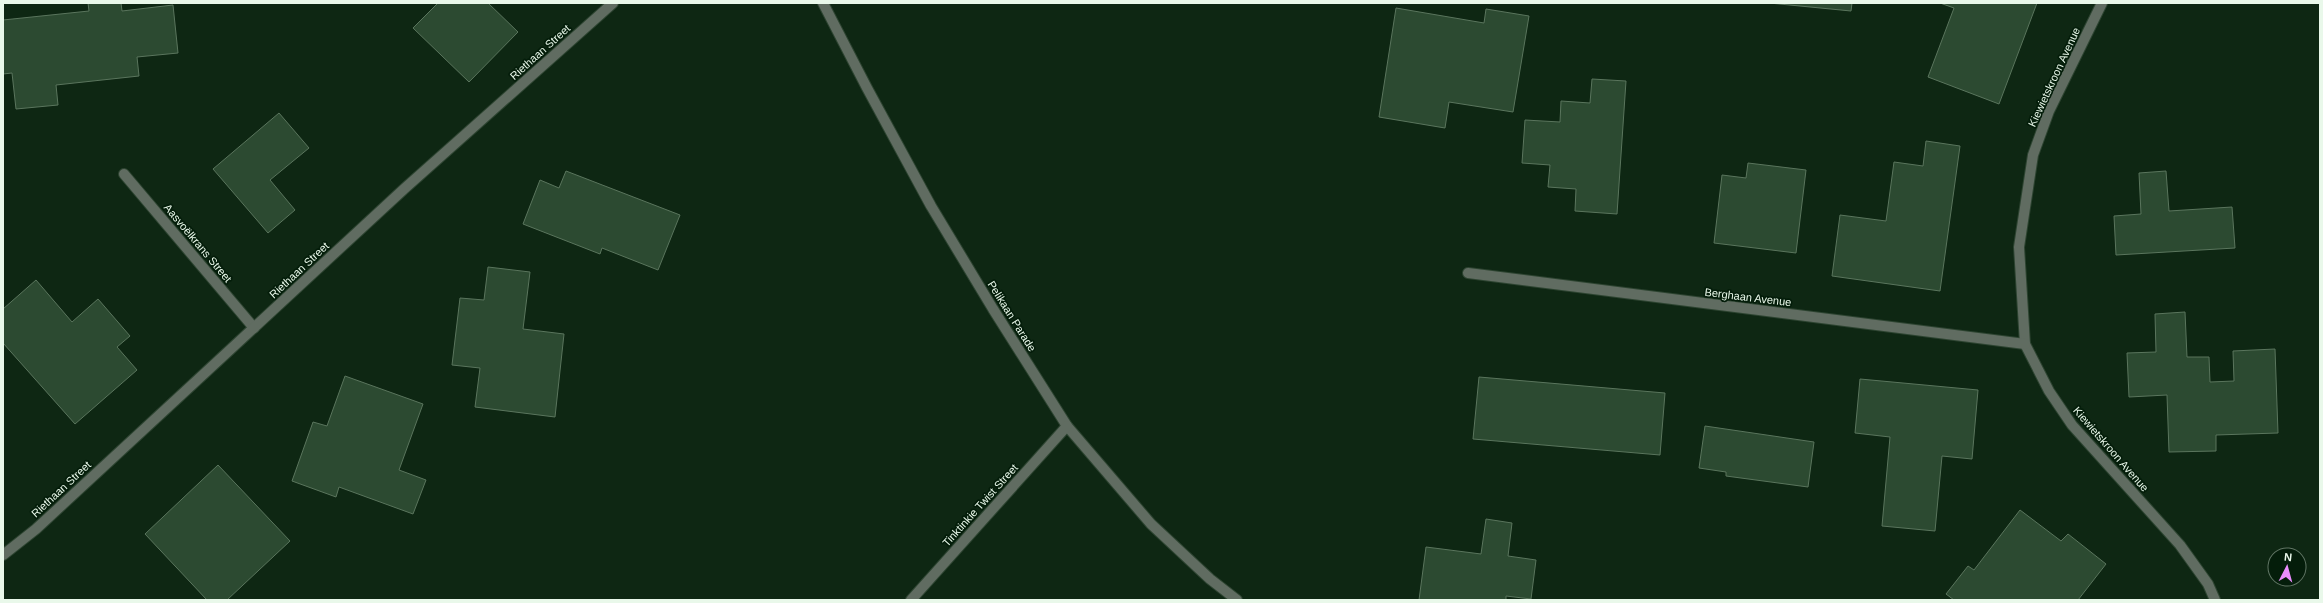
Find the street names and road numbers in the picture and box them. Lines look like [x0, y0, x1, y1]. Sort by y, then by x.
street label: Riethaan Street [508, 22, 572, 82]
street label: Kiewietskroon Avenue [2026, 26, 2082, 128]
street label: Aasvoëlkrans Street [162, 201, 234, 285]
street label: Riethaan Street [267, 240, 331, 300]
street label: Pelikaan Parade [986, 279, 1038, 353]
street label: Berghaan Avenue [1704, 286, 1792, 308]
street label: Kiewietskroon Avenue [2071, 404, 2151, 494]
street label: Riethaan Street [29, 459, 93, 519]
street label: Tinktinkie Twist Street [940, 461, 1020, 549]

